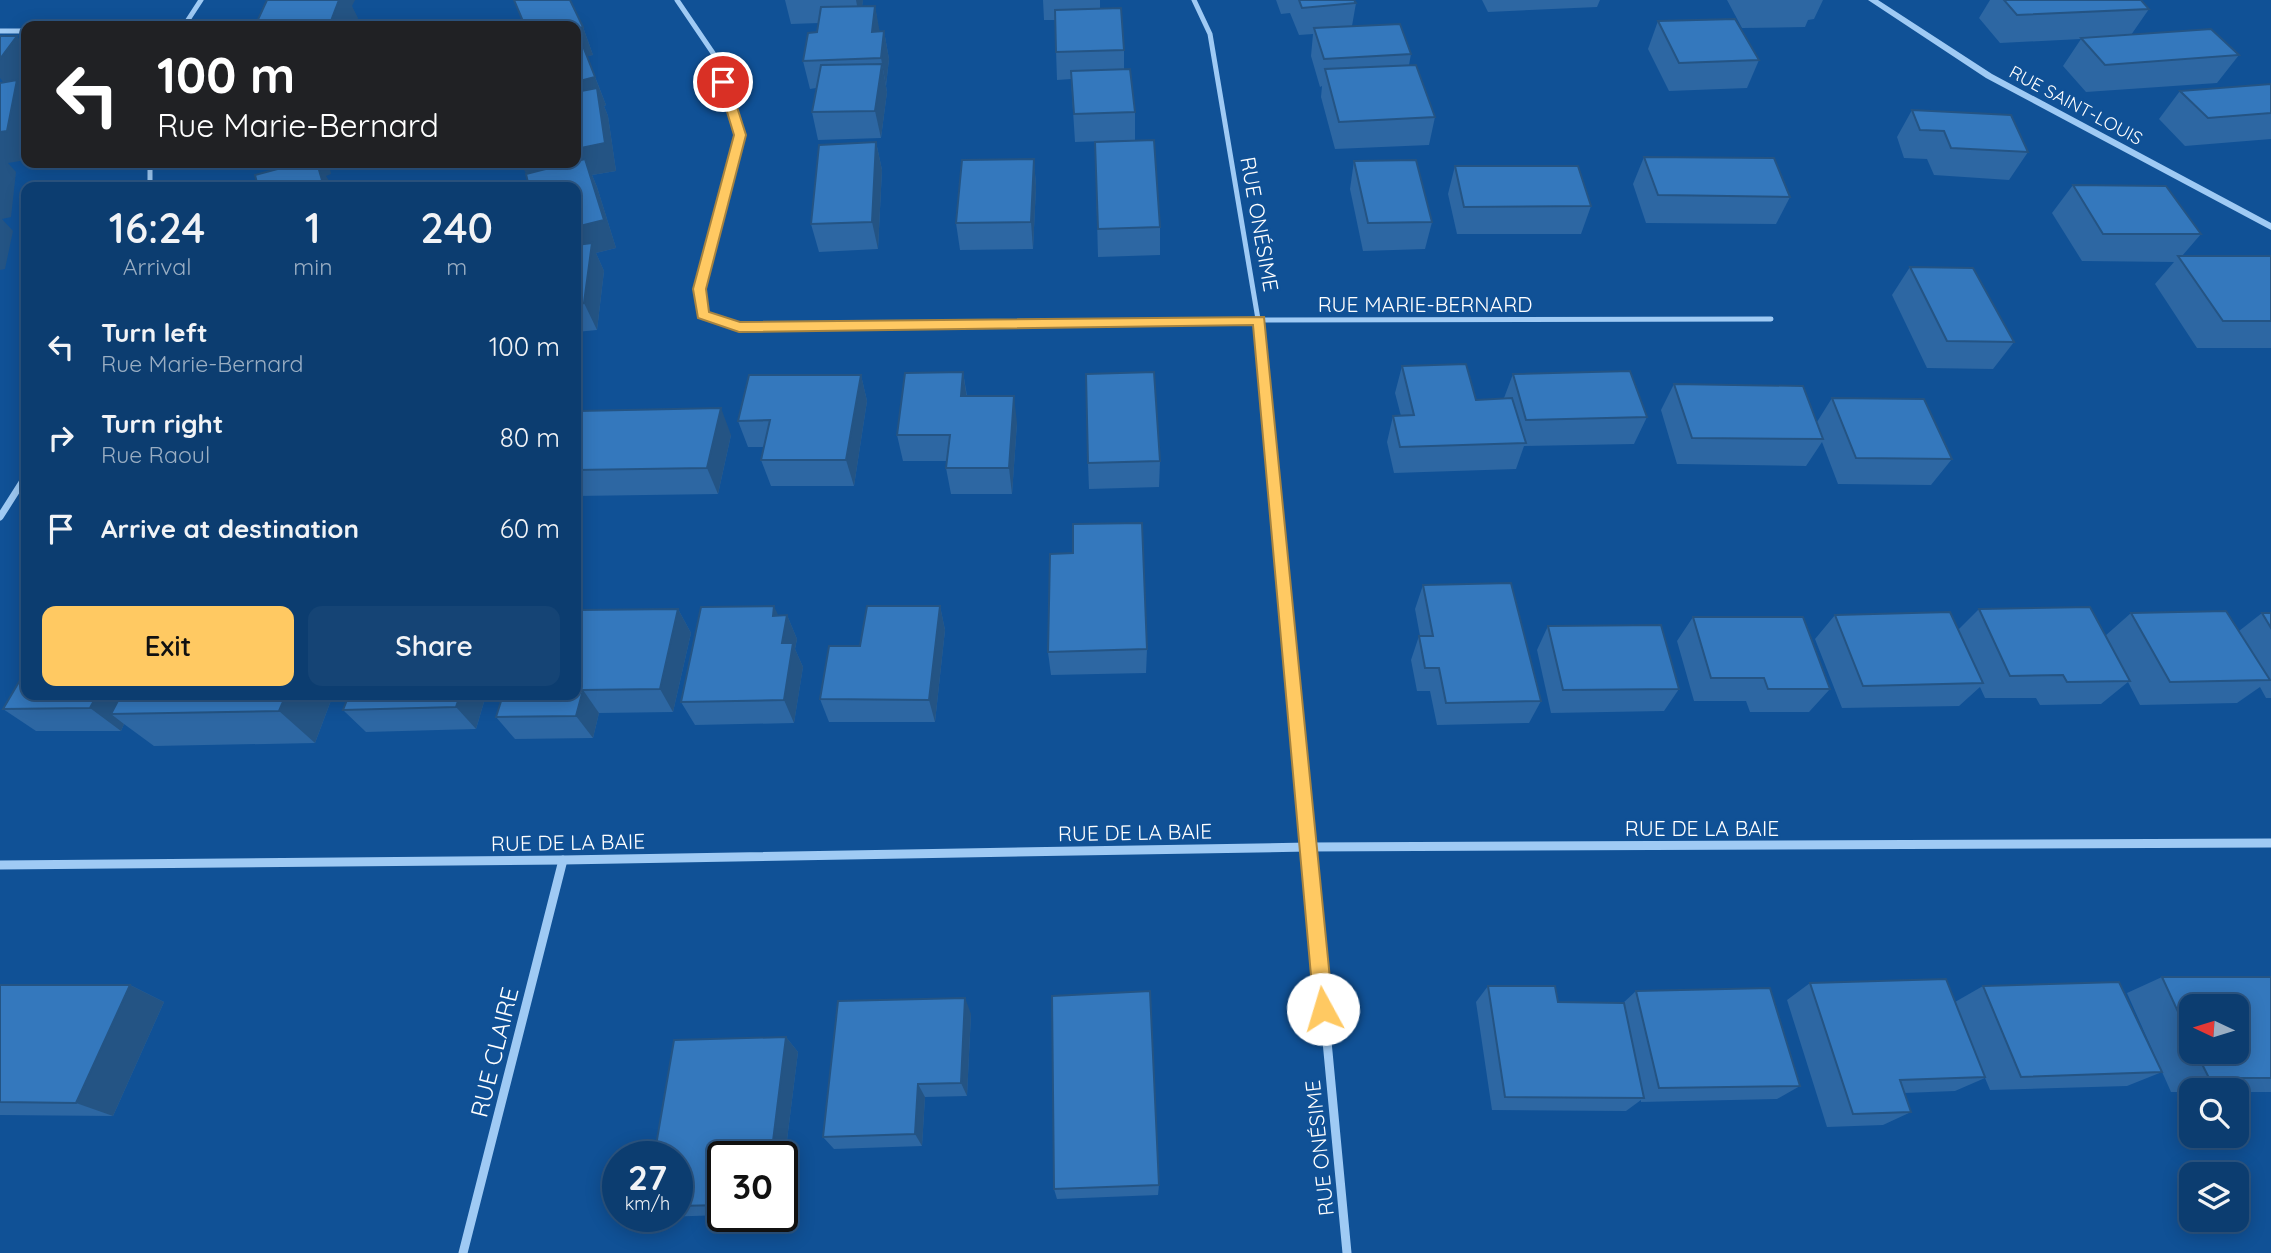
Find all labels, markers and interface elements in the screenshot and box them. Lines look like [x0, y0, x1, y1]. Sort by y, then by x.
text: 100 m [157, 44, 295, 105]
icon: left [42, 49, 133, 140]
pin [693, 52, 753, 112]
street label: RUE SAINT-LOUIS [2005, 60, 2147, 150]
icon: arrive [704, 63, 742, 101]
text: Rue Marie-Bernard [157, 105, 439, 145]
street label: RUE ONÉSIME [1235, 155, 1285, 293]
text: 16:24 [109, 201, 205, 254]
text: 1 [305, 201, 321, 254]
text: 240 [420, 201, 493, 254]
text: Arrival [123, 252, 192, 281]
text: min [293, 252, 332, 281]
text: m [446, 252, 467, 281]
street label: RUE MARIE-BERNARD [1318, 291, 1532, 317]
text: Turn left [101, 316, 208, 349]
icon: left [42, 328, 80, 366]
text: 100 m [489, 330, 560, 363]
text: Rue Marie-Bernard [101, 349, 304, 378]
text: Turn right [101, 407, 223, 440]
icon: right [42, 419, 80, 457]
text: 80 m [500, 421, 560, 454]
text: Rue Raoul [101, 440, 210, 469]
icon: arrive [42, 510, 80, 548]
text: Arrive at destination [101, 512, 359, 545]
text: 60 m [500, 512, 560, 545]
button: Exit [42, 606, 294, 686]
button: Share [308, 606, 560, 686]
street label: RUE DE LA BAIE [1625, 815, 1779, 841]
street label: RUE DE LA BAIE [1058, 818, 1212, 846]
street label: RUE DE LA BAIE [491, 828, 645, 856]
position arrow [1286, 972, 1360, 1046]
street label: RUE CLAIRE [463, 984, 525, 1120]
north arrow [2179, 994, 2249, 1064]
map controls [2179, 994, 2249, 1232]
button: search [2179, 1078, 2249, 1148]
street label: RUE ONÉSIME [1299, 1079, 1339, 1217]
speed limit sign: 30 [707, 1141, 798, 1232]
text: 27 [628, 1155, 667, 1199]
button: layers [2179, 1162, 2249, 1232]
text: km/h [625, 1192, 670, 1215]

